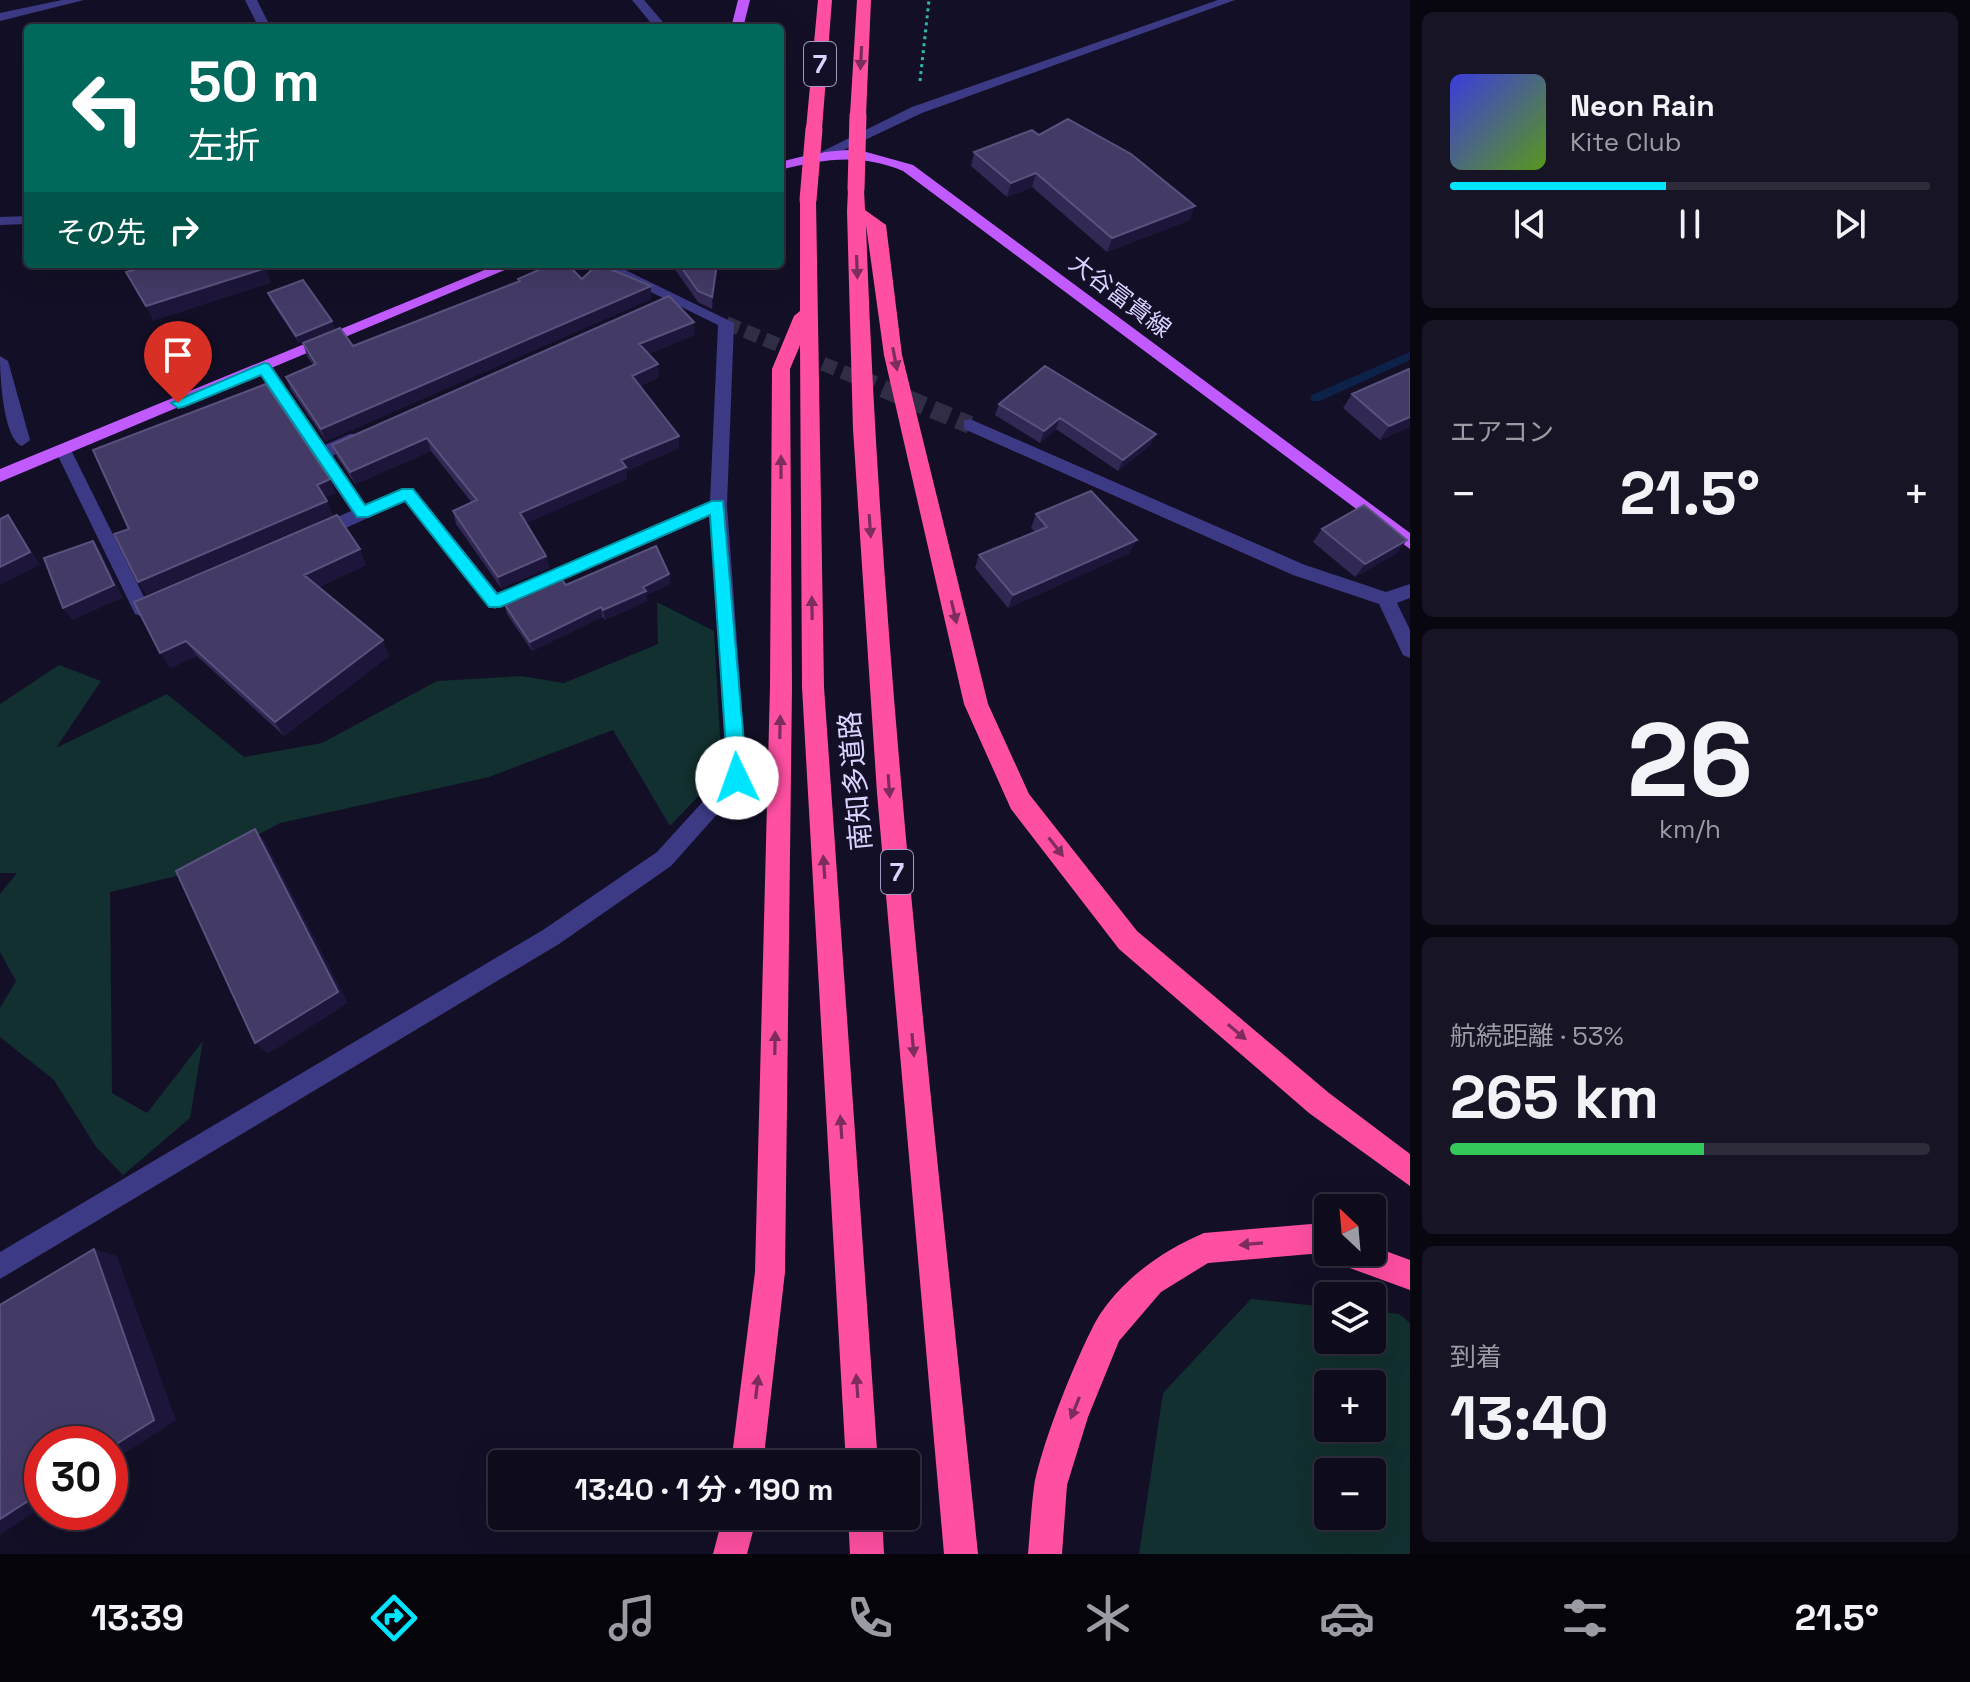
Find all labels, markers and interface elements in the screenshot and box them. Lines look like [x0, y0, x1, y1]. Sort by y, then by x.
road number: 7 [804, 42, 836, 86]
text: 50 m [188, 46, 320, 117]
one-way arrow [855, 46, 868, 71]
icon: left [56, 56, 160, 160]
text: Neon Rain [1570, 86, 1715, 125]
text: 左折 [188, 123, 260, 169]
text: Kite Club [1570, 125, 1682, 159]
icon: previous [1508, 202, 1552, 246]
icon: pause [1668, 202, 1712, 246]
icon: next [1828, 202, 1872, 246]
icon: right [162, 208, 206, 252]
text: その先 [56, 213, 146, 252]
street label: 大谷富貴線 [1063, 247, 1178, 344]
one-way arrow [850, 255, 863, 280]
pin [144, 321, 212, 403]
icon: arrive [156, 333, 200, 377]
one-way arrow [889, 346, 901, 371]
text: エアコン [1450, 415, 1554, 449]
one-way arrow [775, 454, 787, 479]
text: 21.5° [1620, 455, 1760, 532]
text: − [1450, 466, 1477, 522]
text: + [1903, 466, 1930, 522]
one-way arrow [864, 514, 877, 539]
one-way arrow [805, 595, 818, 620]
one-way arrow [949, 599, 961, 624]
text: 26 [1627, 694, 1753, 826]
street label: 南知多道路 [831, 710, 879, 852]
one-way arrow [774, 714, 786, 739]
position arrow [695, 736, 779, 820]
one-way arrow [883, 774, 896, 799]
text: km/h [1659, 812, 1721, 846]
one-way arrow [1048, 837, 1064, 857]
road number: 7 [881, 850, 913, 894]
one-way arrow [817, 854, 830, 879]
text: 航続距離 · 53% [1450, 1019, 1624, 1053]
one-way arrow [1227, 1023, 1246, 1041]
one-way arrow [768, 1030, 781, 1055]
one-way arrow [907, 1032, 920, 1057]
text: 265 km [1450, 1059, 1659, 1136]
one-way arrow [834, 1114, 847, 1139]
north arrow [1314, 1194, 1386, 1266]
map controls [1314, 1194, 1386, 1530]
one-way arrow [1238, 1238, 1263, 1251]
button: layers [1314, 1282, 1386, 1354]
text: 到着 [1450, 1340, 1502, 1374]
button: + [1314, 1370, 1386, 1442]
one-way arrow [850, 1373, 863, 1398]
one-way arrow [750, 1374, 763, 1399]
text: 13:40 [1450, 1380, 1609, 1457]
one-way arrow [1069, 1396, 1082, 1420]
speed limit sign: 30 [24, 1426, 128, 1530]
button: − [1314, 1458, 1386, 1530]
text: 13:40 · 1 分 · 190 m [575, 1470, 833, 1509]
icon: directions [366, 1590, 422, 1646]
icon: music [604, 1590, 660, 1646]
icon: phone [842, 1590, 898, 1646]
icon: climate [1080, 1590, 1136, 1646]
icon: car [1319, 1590, 1375, 1646]
icon: filters [1557, 1590, 1613, 1646]
text: 13:39 [91, 1595, 184, 1641]
text: 21.5° [1795, 1595, 1879, 1641]

